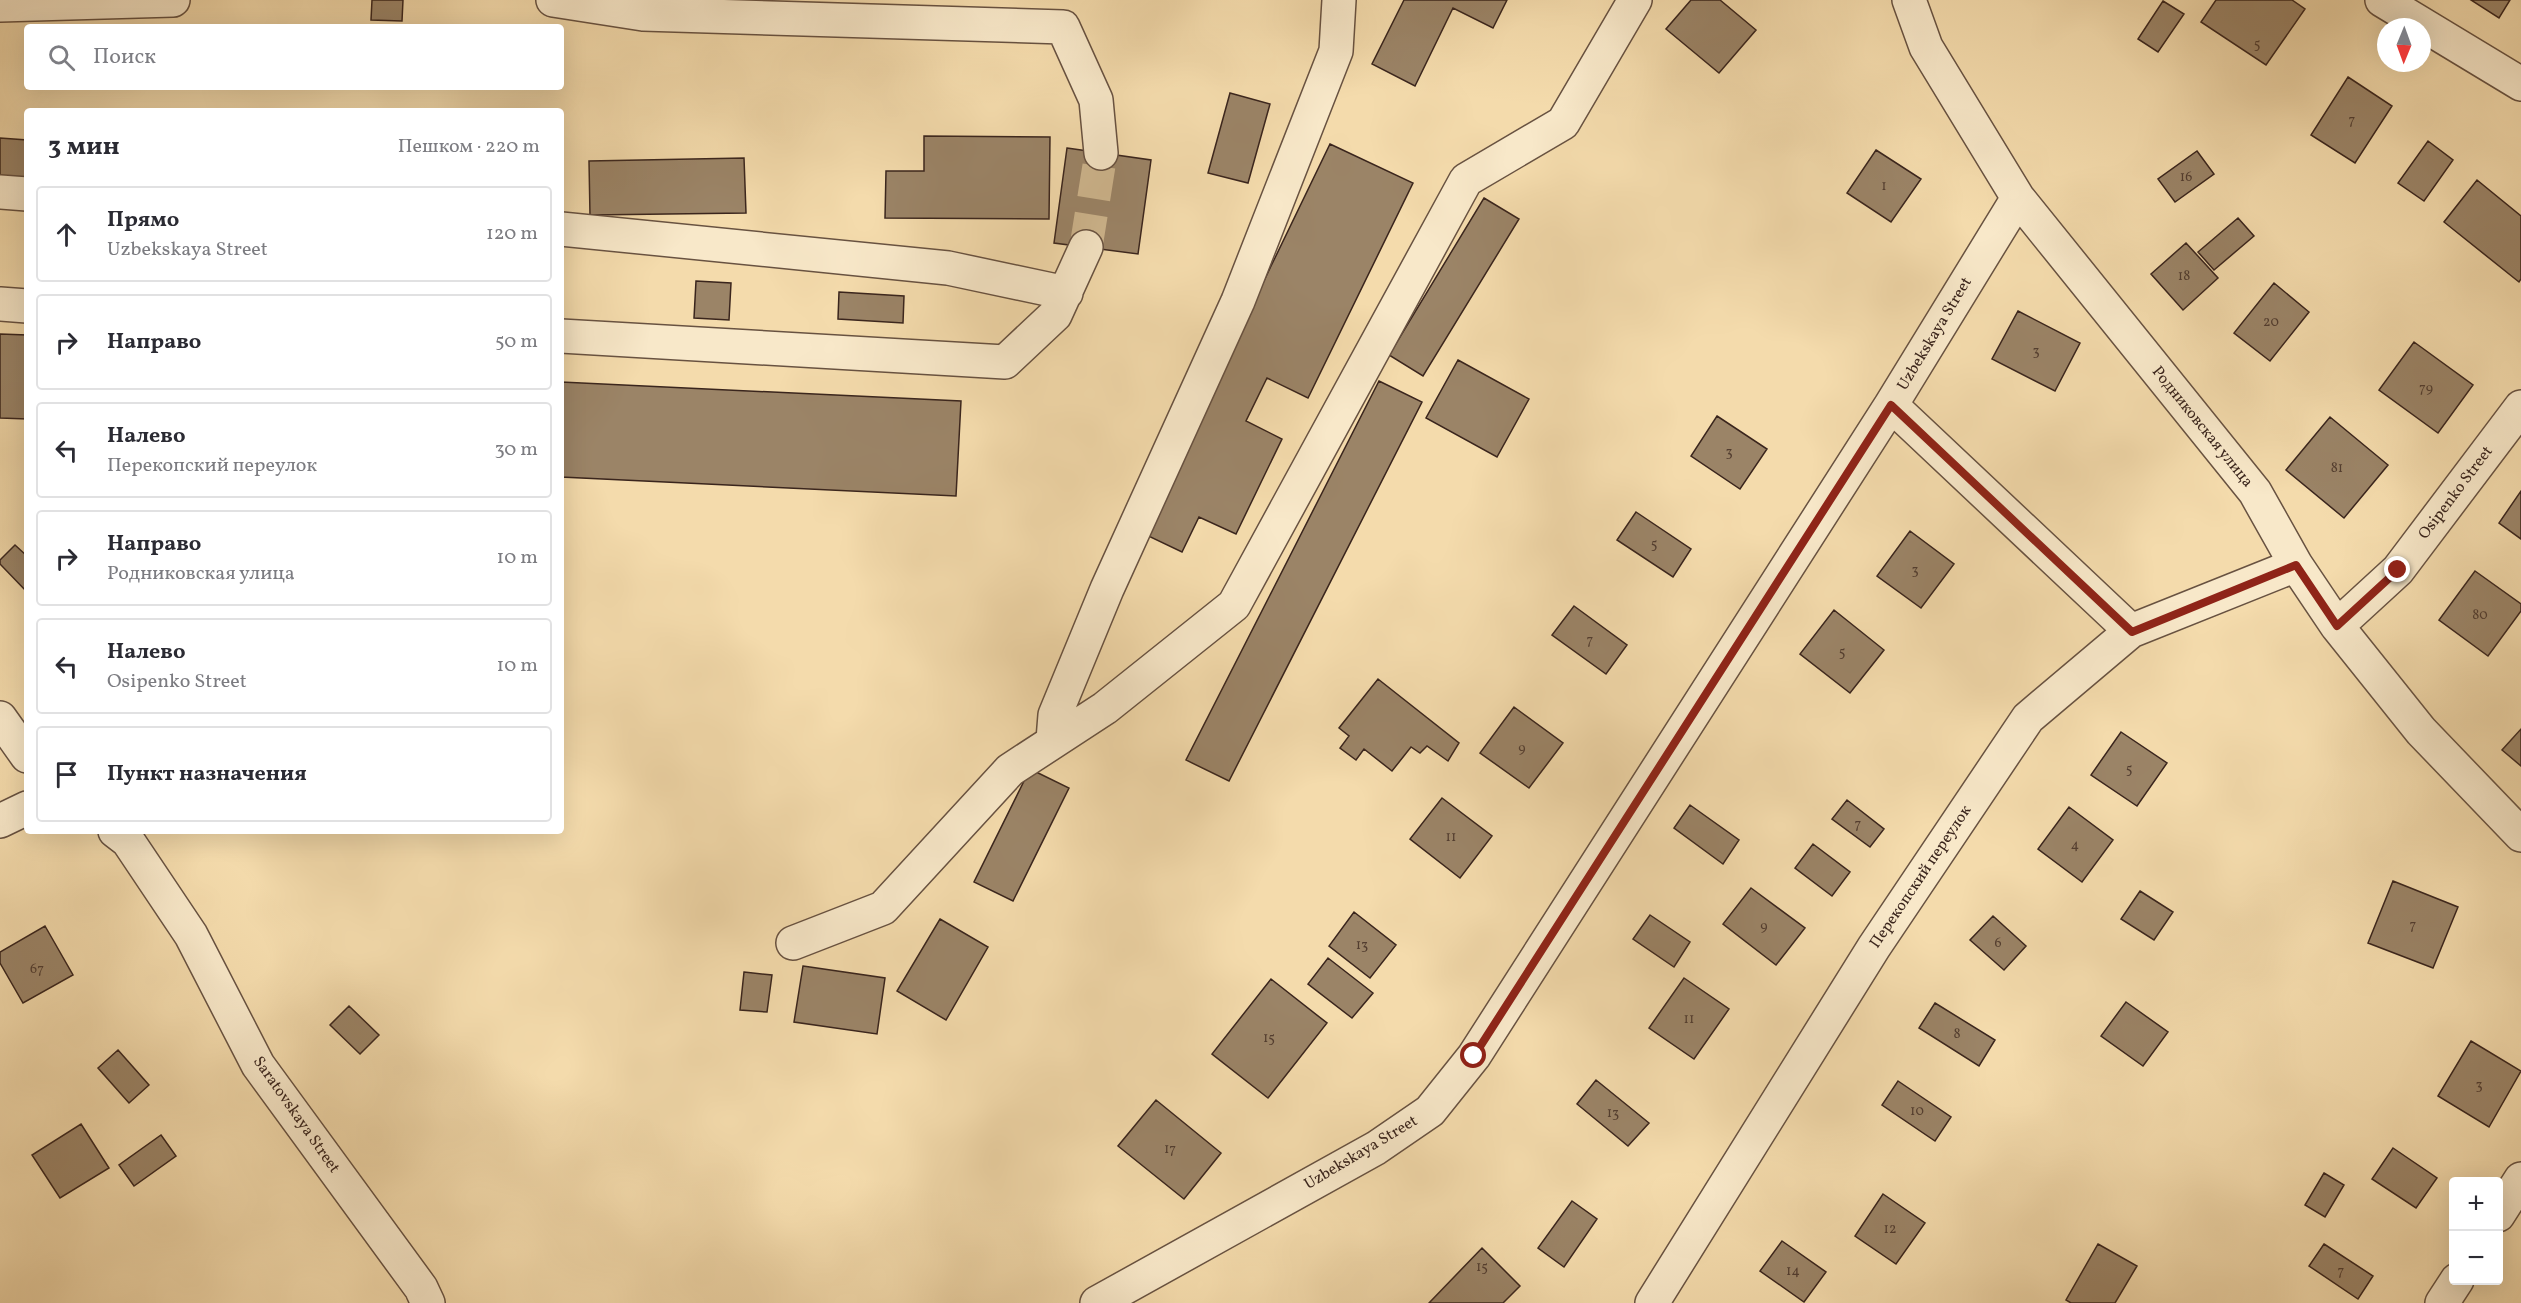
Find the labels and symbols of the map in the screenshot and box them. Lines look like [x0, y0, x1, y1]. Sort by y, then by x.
north arrow [2377, 18, 2431, 72]
house number: 5 [2254, 35, 2260, 54]
house number: 7 [2349, 111, 2356, 130]
house number: 16 [2180, 168, 2192, 187]
house number: 1 [1881, 177, 1887, 196]
house number: 18 [2178, 267, 2190, 286]
street label: Uzbekskaya Street [1892, 273, 1978, 395]
house number: 20 [2263, 313, 2279, 332]
house number: 3 [2032, 342, 2040, 361]
street label: Родниковская улица [2146, 362, 2258, 492]
house number: 79 [2419, 379, 2433, 398]
street label: Osipenko Street [2414, 441, 2499, 544]
house number: 3 [1725, 443, 1733, 462]
house number: 81 [2331, 459, 2343, 478]
house number: 5 [1651, 535, 1657, 554]
route end [2384, 556, 2410, 582]
house number: 3 [1911, 561, 1919, 580]
house number: 80 [2472, 606, 2488, 625]
house number: 7 [1587, 631, 1594, 650]
house number: 5 [1839, 643, 1845, 662]
house number: 9 [1518, 739, 1526, 758]
house number: 5 [2126, 760, 2132, 779]
street label: Перекопский переулок [1865, 801, 1977, 953]
house number: 7 [1855, 815, 1862, 834]
house number: 11 [1446, 828, 1456, 847]
house number: 4 [2071, 836, 2079, 855]
house number: 7 [2410, 916, 2417, 935]
house number: 9 [1760, 917, 1768, 936]
house number: 6 [1994, 934, 2002, 953]
house number: 13 [1356, 936, 1368, 955]
house number: 67 [30, 960, 44, 979]
house number: 11 [1684, 1010, 1694, 1029]
house number: 8 [1953, 1025, 1961, 1044]
house number: 15 [1263, 1029, 1275, 1048]
route start [1460, 1042, 1486, 1068]
street label: Saratovskaya Street [247, 1052, 345, 1178]
house number: 3 [2475, 1076, 2483, 1095]
house number: 10 [1910, 1102, 1924, 1121]
house number: 13 [1607, 1104, 1619, 1123]
street label: Uzbekskaya Street [1300, 1110, 1422, 1196]
house number: 17 [1164, 1140, 1176, 1159]
house number: 12 [1884, 1220, 1896, 1239]
house number: 15 [1476, 1258, 1488, 1277]
house number: 14 [1786, 1262, 1800, 1281]
house number: 7 [2338, 1262, 2345, 1281]

